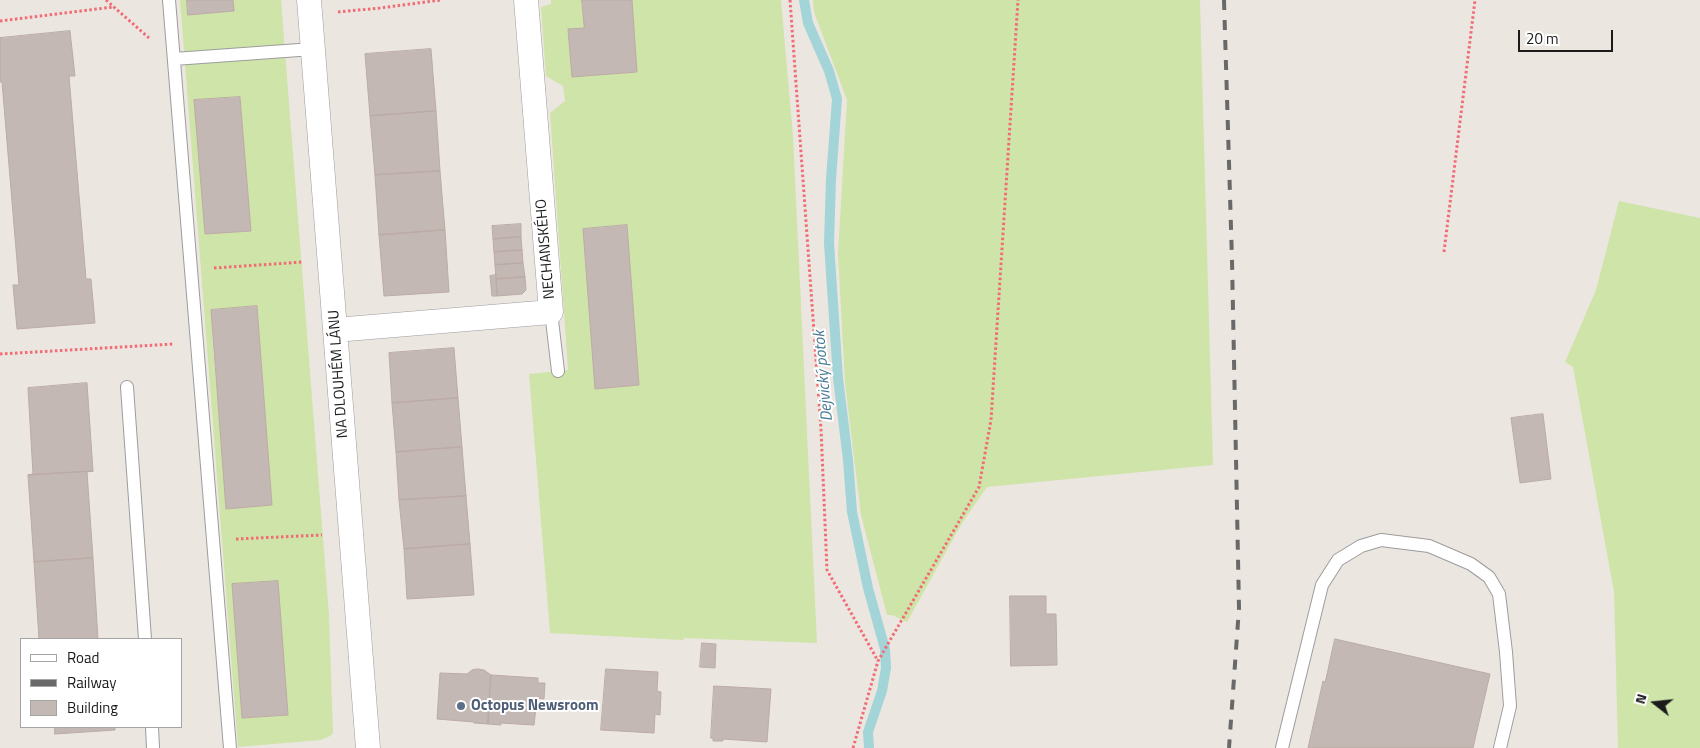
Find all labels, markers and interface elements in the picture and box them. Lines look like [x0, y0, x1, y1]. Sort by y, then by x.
scale bar [1520, 20, 1615, 52]
text: 20 m [1526, 27, 1559, 50]
street label: NECHANSKÉHO [533, 198, 559, 300]
street label: NA DLOUHÉM LÁNU [326, 309, 352, 439]
water label: Dejvický potok [810, 330, 838, 422]
legend [20, 638, 182, 728]
text: Road [67, 646, 99, 669]
text: Railway [67, 671, 117, 694]
north arrow [1630, 678, 1680, 728]
text: N [1629, 691, 1652, 706]
text: Building [67, 696, 118, 719]
place label: Octopus Newsroom [471, 697, 598, 715]
marker: Octopus Newsroom [455, 700, 467, 712]

